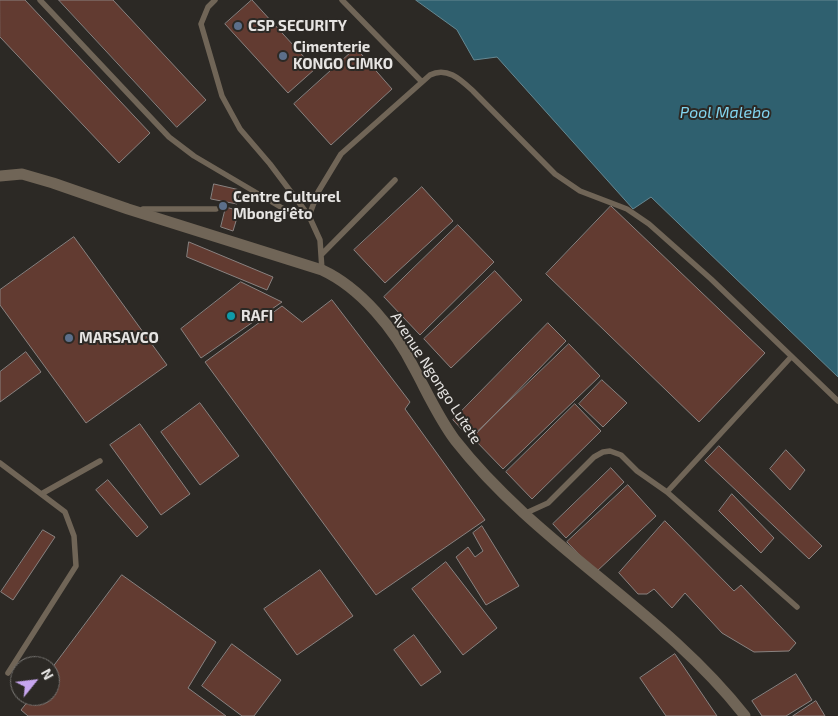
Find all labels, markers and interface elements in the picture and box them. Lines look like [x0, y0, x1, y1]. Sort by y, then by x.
place label: CSP SECURITY [248, 17, 347, 35]
marker: CSP SECURITY [232, 20, 244, 32]
place label: Cimenterie KONGO CIMKO [293, 38, 393, 73]
marker: Cimenterie KONGO CIMKO [277, 50, 289, 62]
water label: Pool Malebo [680, 103, 770, 123]
place label: Centre Culturel Mbongi'êto [233, 188, 341, 223]
marker: Centre Culturel Mbongi'êto [217, 200, 229, 212]
place label: RAFI [241, 307, 273, 325]
street label: Avenue Ngongo Lutete [387, 309, 485, 447]
marker: RAFI [225, 310, 237, 322]
place label: MARSAVCO [79, 329, 159, 347]
marker: MARSAVCO [63, 332, 75, 344]
north arrow [10, 656, 60, 706]
text: N [38, 665, 58, 683]

